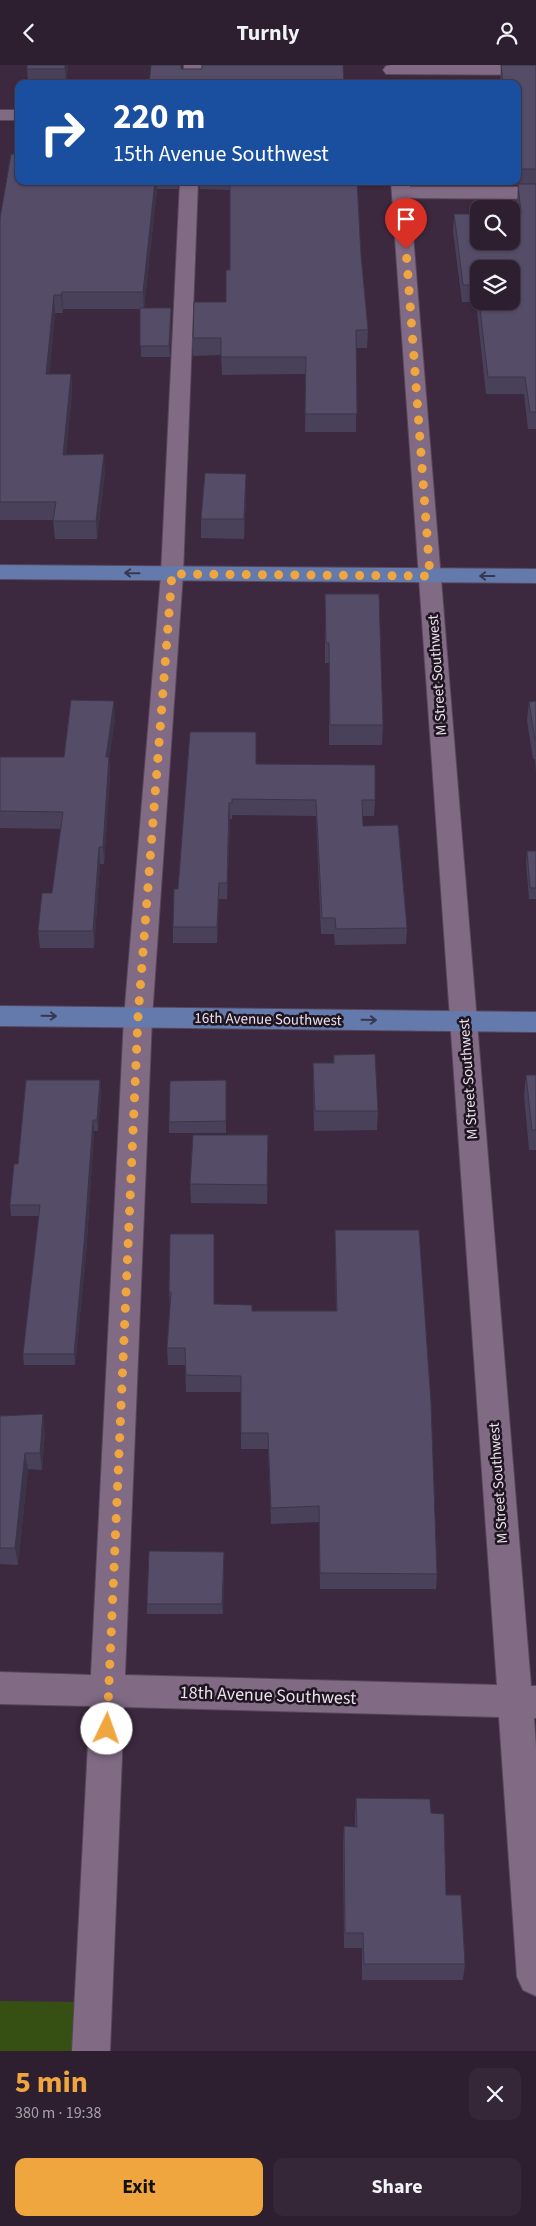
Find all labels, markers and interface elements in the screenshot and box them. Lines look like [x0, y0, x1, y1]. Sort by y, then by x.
text: Turnly [237, 17, 299, 49]
icon: back [15, 19, 43, 47]
icon: person [493, 19, 521, 47]
text: 220 m [113, 92, 205, 142]
icon: right [30, 100, 95, 165]
text: 15th Avenue Southwest [113, 138, 329, 170]
pin [385, 198, 427, 249]
map controls [470, 200, 520, 310]
button: search [470, 200, 520, 250]
icon: arrive [392, 205, 420, 233]
button: layers [470, 260, 520, 310]
one-way arrow [125, 568, 141, 578]
one-way arrow [480, 571, 496, 581]
street label: M Street Southwest [423, 614, 452, 736]
street label: 16th Avenue Southwest [194, 1008, 342, 1031]
one-way arrow [40, 1012, 56, 1021]
one-way arrow [360, 1015, 376, 1025]
street label: M Street Southwest [454, 1018, 483, 1140]
street label: M Street Southwest [484, 1422, 513, 1544]
street label: 18th Avenue Southwest [179, 1680, 357, 1711]
position arrow [80, 1702, 132, 1754]
text: 5 min [15, 2061, 88, 2104]
button: close [469, 2068, 521, 2120]
text: 380 m · 19:38 [15, 2102, 102, 2124]
button: Exit [15, 2158, 263, 2216]
button: Share [273, 2158, 521, 2216]

